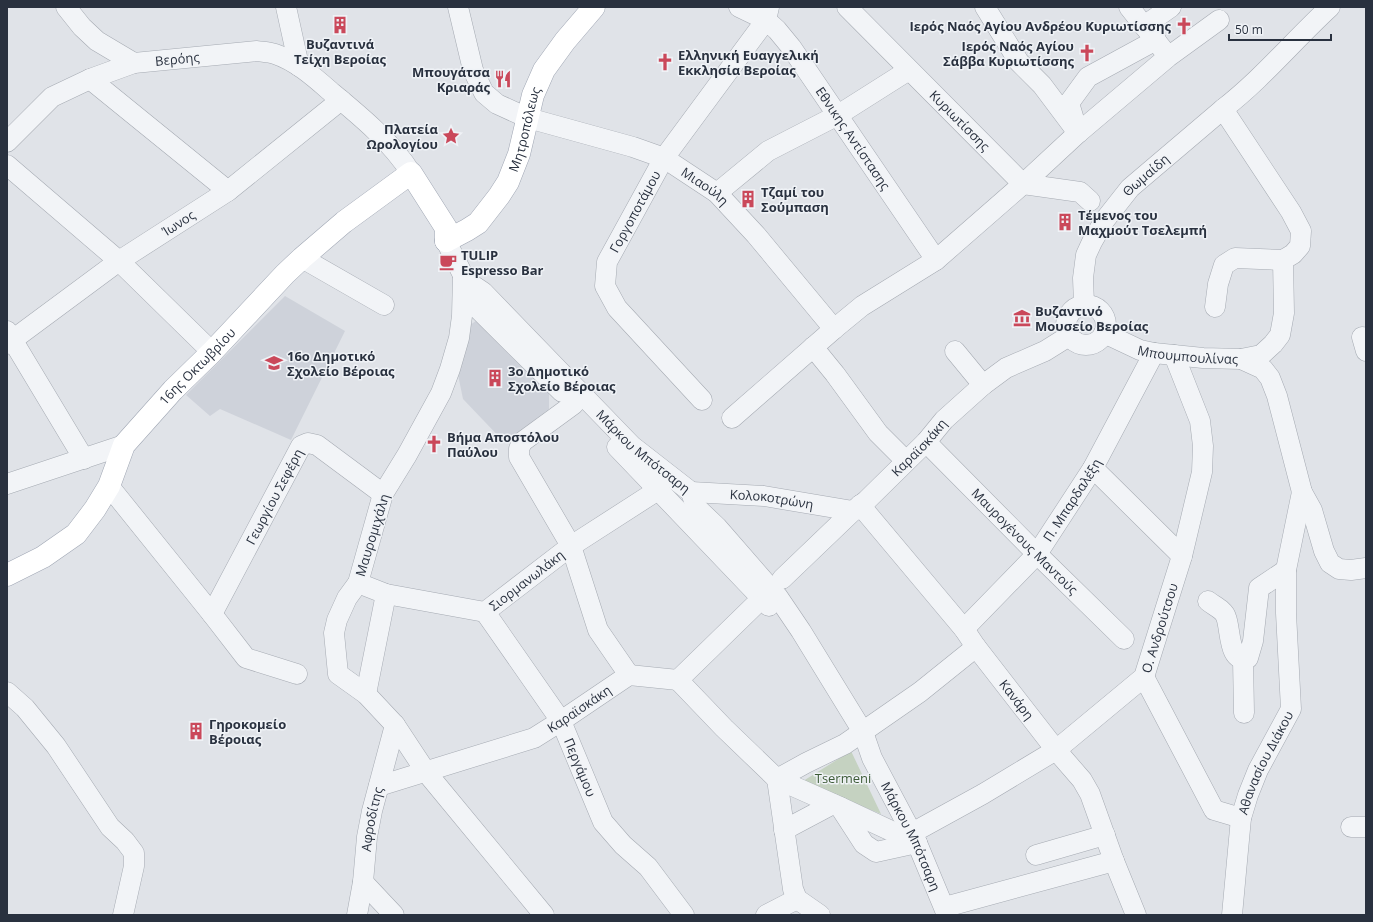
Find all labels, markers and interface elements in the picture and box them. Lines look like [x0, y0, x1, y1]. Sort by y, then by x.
building icon: Βυζαντινά Τείχη Βεροίας [330, 15, 350, 35]
church icon: Ιερός Ναός Αγίου Ανδρέου Κυριωτίσσης [1174, 16, 1194, 36]
scale bar [1229, 16, 1331, 42]
place label: Ιερός Ναός Αγίου Ανδρέου Κυριωτίσσης [910, 17, 1172, 35]
text: 50 m [1235, 21, 1263, 38]
place label: Βυζαντινά Τείχη Βεροίας [294, 35, 386, 68]
place label: Ιερός Ναός Αγίου Σάββα Κυριωτίσσης [943, 37, 1075, 70]
church icon: Ιερός Ναός Αγίου Σάββα Κυριωτίσσης [1077, 43, 1097, 63]
place label: Ελληνική Ευαγγελική Εκκλησία Βεροίας [678, 46, 819, 79]
street label: Βερόης [154, 48, 200, 70]
church icon: Ελληνική Ευαγγελική Εκκλησία Βεροίας [655, 52, 675, 72]
place label: Μπουγάτσα Κριαράς [412, 63, 491, 96]
restaurant icon: Μπουγάτσα Κριαράς [493, 69, 513, 89]
street label: Εθνικης Αντίστασης [812, 83, 895, 193]
street label: Μητροπόλεως [504, 84, 545, 174]
street label: Κυριωτίσσης [926, 86, 994, 155]
place label: Πλατεία Ωρολογίου [367, 120, 439, 153]
place icon: Πλατεία Ωρολογίου [441, 126, 461, 146]
street label: Θωμαίδη [1118, 150, 1173, 200]
street label: Μιαούλη [678, 163, 733, 209]
street label: Γοργοποτάμου [605, 167, 665, 256]
place label: Τζαμί του Σούμπαση [761, 183, 829, 216]
building icon: Τζαμί του Σούμπαση [738, 189, 758, 209]
street label: Ίωνος [158, 206, 198, 241]
place label: Τέμενος του Μαχμούτ Τσελεμπή [1078, 206, 1207, 239]
building icon: Τέμενος του Μαχμούτ Τσελεμπή [1055, 212, 1075, 232]
place label: TULIP Espresso Bar [461, 246, 543, 279]
cafe icon: TULIP Espresso Bar [438, 252, 458, 272]
place label: Βυζαντινό Μουσείο Βεροίας [1035, 302, 1149, 335]
museum icon: Βυζαντινό Μουσείο Βεροίας [1012, 308, 1032, 328]
street label: 16ης Οκτωβρίου [155, 324, 239, 409]
street label: Μπουμπουλίνας [1136, 341, 1238, 368]
place label: 16ο Δημοτικό Σχολείο Βέροιας [287, 347, 395, 380]
school or university icon: 16ο Δημοτικό Σχολείο Βέροιας [264, 353, 284, 373]
place label: 3ο Δημοτικό Σχολείο Βέροιας [508, 362, 616, 395]
building icon: 3ο Δημοτικό Σχολείο Βέροιας [485, 368, 505, 388]
street label: Μάρκου Μπότσαρη [592, 406, 694, 497]
street label: Καραϊσκάκη [887, 415, 951, 480]
place label: Βήμα Αποστόλου Παύλου [447, 428, 559, 461]
church icon: Βήμα Αποστόλου Παύλου [424, 434, 444, 454]
street label: Γεωργίου Σεφέρη [241, 445, 307, 548]
street label: Π. Μπαρδαλέξη [1039, 455, 1105, 545]
street label: Μαυρογένους Μαντούς [968, 484, 1082, 598]
street label: Κολοκοτρώνη [729, 485, 815, 513]
street label: Μαυρομιχάλη [351, 491, 393, 579]
street label: Σιορμανωλάκη [485, 546, 568, 615]
street label: Ο. Ανδρούτσου [1137, 581, 1182, 675]
street label: Κανάρη [995, 676, 1038, 724]
street label: Καραϊσκάκη [543, 681, 615, 737]
street label: Αθανασίου Διάκου [1234, 708, 1297, 817]
place label: Γηροκομείο Βέροιας [209, 715, 286, 748]
building icon: Γηροκομείο Βέροιας [186, 721, 206, 741]
street label: Περγάμου [560, 735, 600, 799]
park label: Tsermeni [815, 769, 871, 787]
street label: Μάρκου Μπότσαρη [877, 778, 945, 894]
street label: Αφροδίτης [357, 785, 387, 852]

